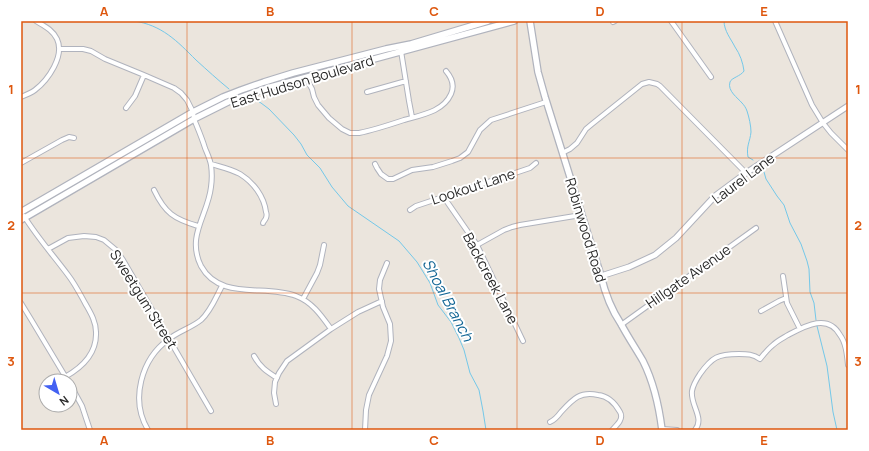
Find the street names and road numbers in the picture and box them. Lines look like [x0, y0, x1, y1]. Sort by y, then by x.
street label: East Hudson Boulevard [228, 50, 376, 112]
street label: Laurel Lane [708, 148, 778, 208]
street label: Lookout Lane [429, 164, 517, 208]
street label: Robinwood Road [561, 175, 611, 285]
street label: Backcreek Lane [459, 229, 523, 327]
street label: Hillgate Avenue [642, 240, 734, 312]
street label: Sweetgum Street [106, 246, 182, 352]

